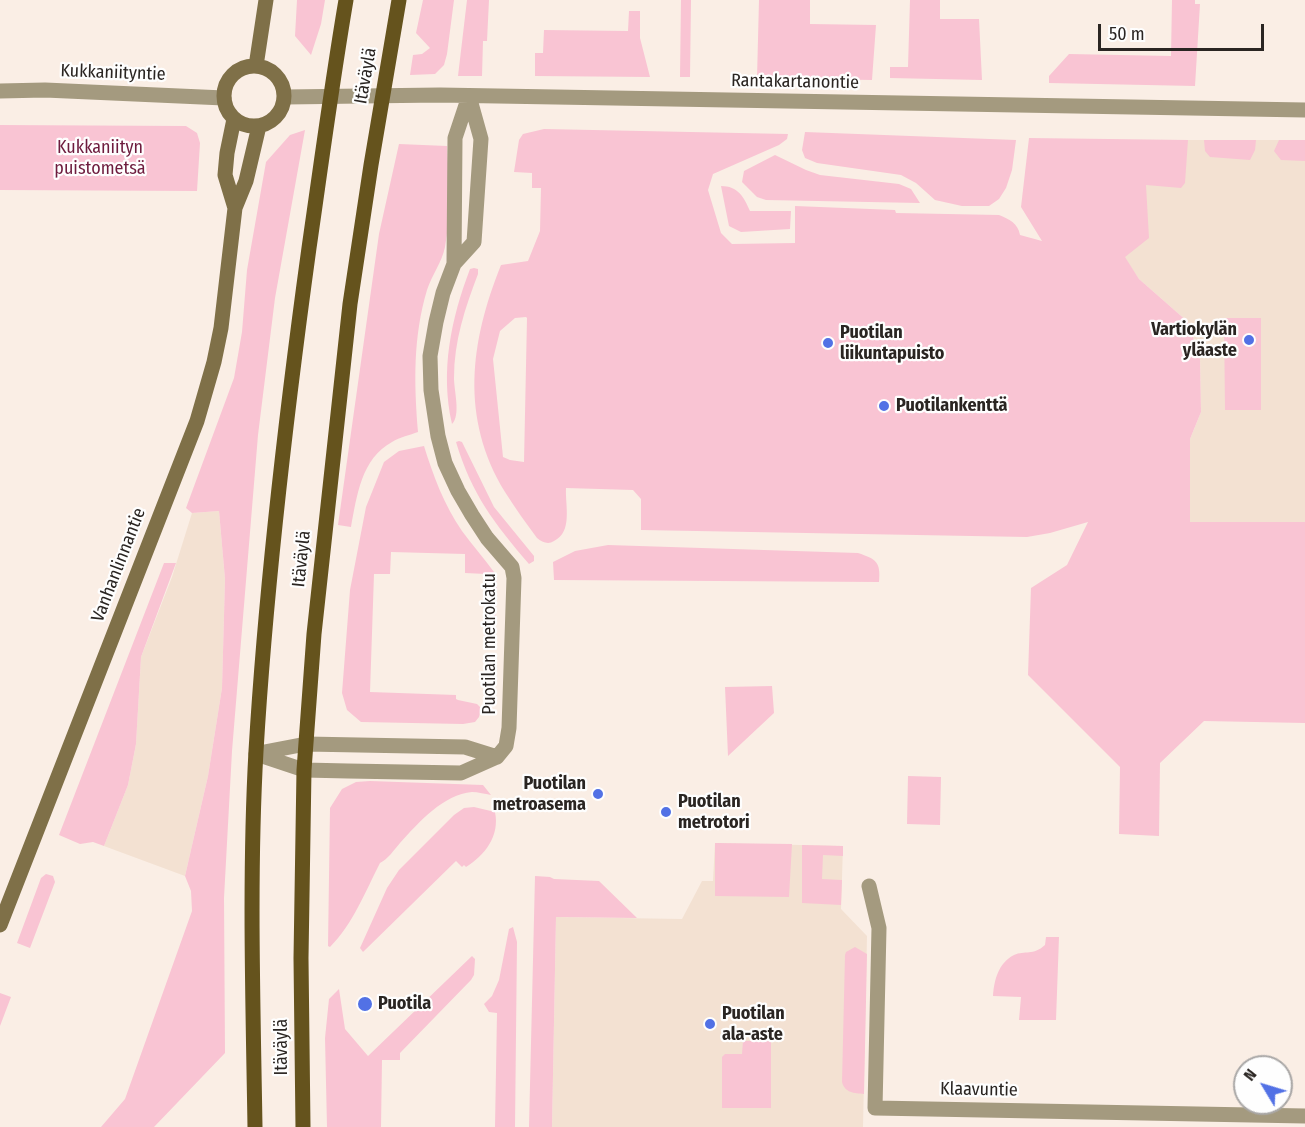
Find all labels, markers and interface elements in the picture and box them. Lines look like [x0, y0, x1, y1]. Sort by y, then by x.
scale bar [1101, 12, 1268, 50]
text: 50 m [1109, 23, 1145, 45]
street label: Itäväylä [350, 46, 382, 106]
street label: Kukkaniityntie [60, 60, 166, 86]
street label: Rantakartanontie [731, 70, 859, 94]
park label: Kukkaniityn puistometsä [54, 137, 146, 180]
place label: Vartiokylän yläaste [1151, 319, 1237, 362]
place label: Puotilan liikuntapuisto [840, 322, 944, 364]
marker: Vartiokylän yläaste [1242, 333, 1256, 347]
marker: Puotilan liikuntapuisto [821, 336, 835, 350]
place label: Puotilankenttä [896, 395, 1007, 417]
marker: Puotilankenttä [877, 399, 891, 413]
street label: Vanhanlinnantie [87, 505, 151, 625]
street label: Itäväylä [288, 530, 316, 588]
street label: Puotilan metrokatu [479, 573, 501, 715]
place label: Puotilan metroasema [493, 773, 586, 816]
marker: Puotilan metroasema [591, 787, 605, 801]
place label: Puotilan metrotori [678, 791, 750, 834]
marker: Puotilan metrotori [659, 805, 673, 819]
place label: Puotila [378, 993, 431, 1015]
marker: Puotila [356, 995, 374, 1013]
place label: Puotilan ala-aste [722, 1003, 785, 1046]
marker: Puotilan ala-aste [703, 1017, 717, 1031]
street label: Itäväylä [271, 1019, 293, 1075]
north arrow [1233, 1055, 1293, 1115]
text: N [1240, 1065, 1260, 1084]
street label: Klaavuntie [940, 1079, 1018, 1101]

